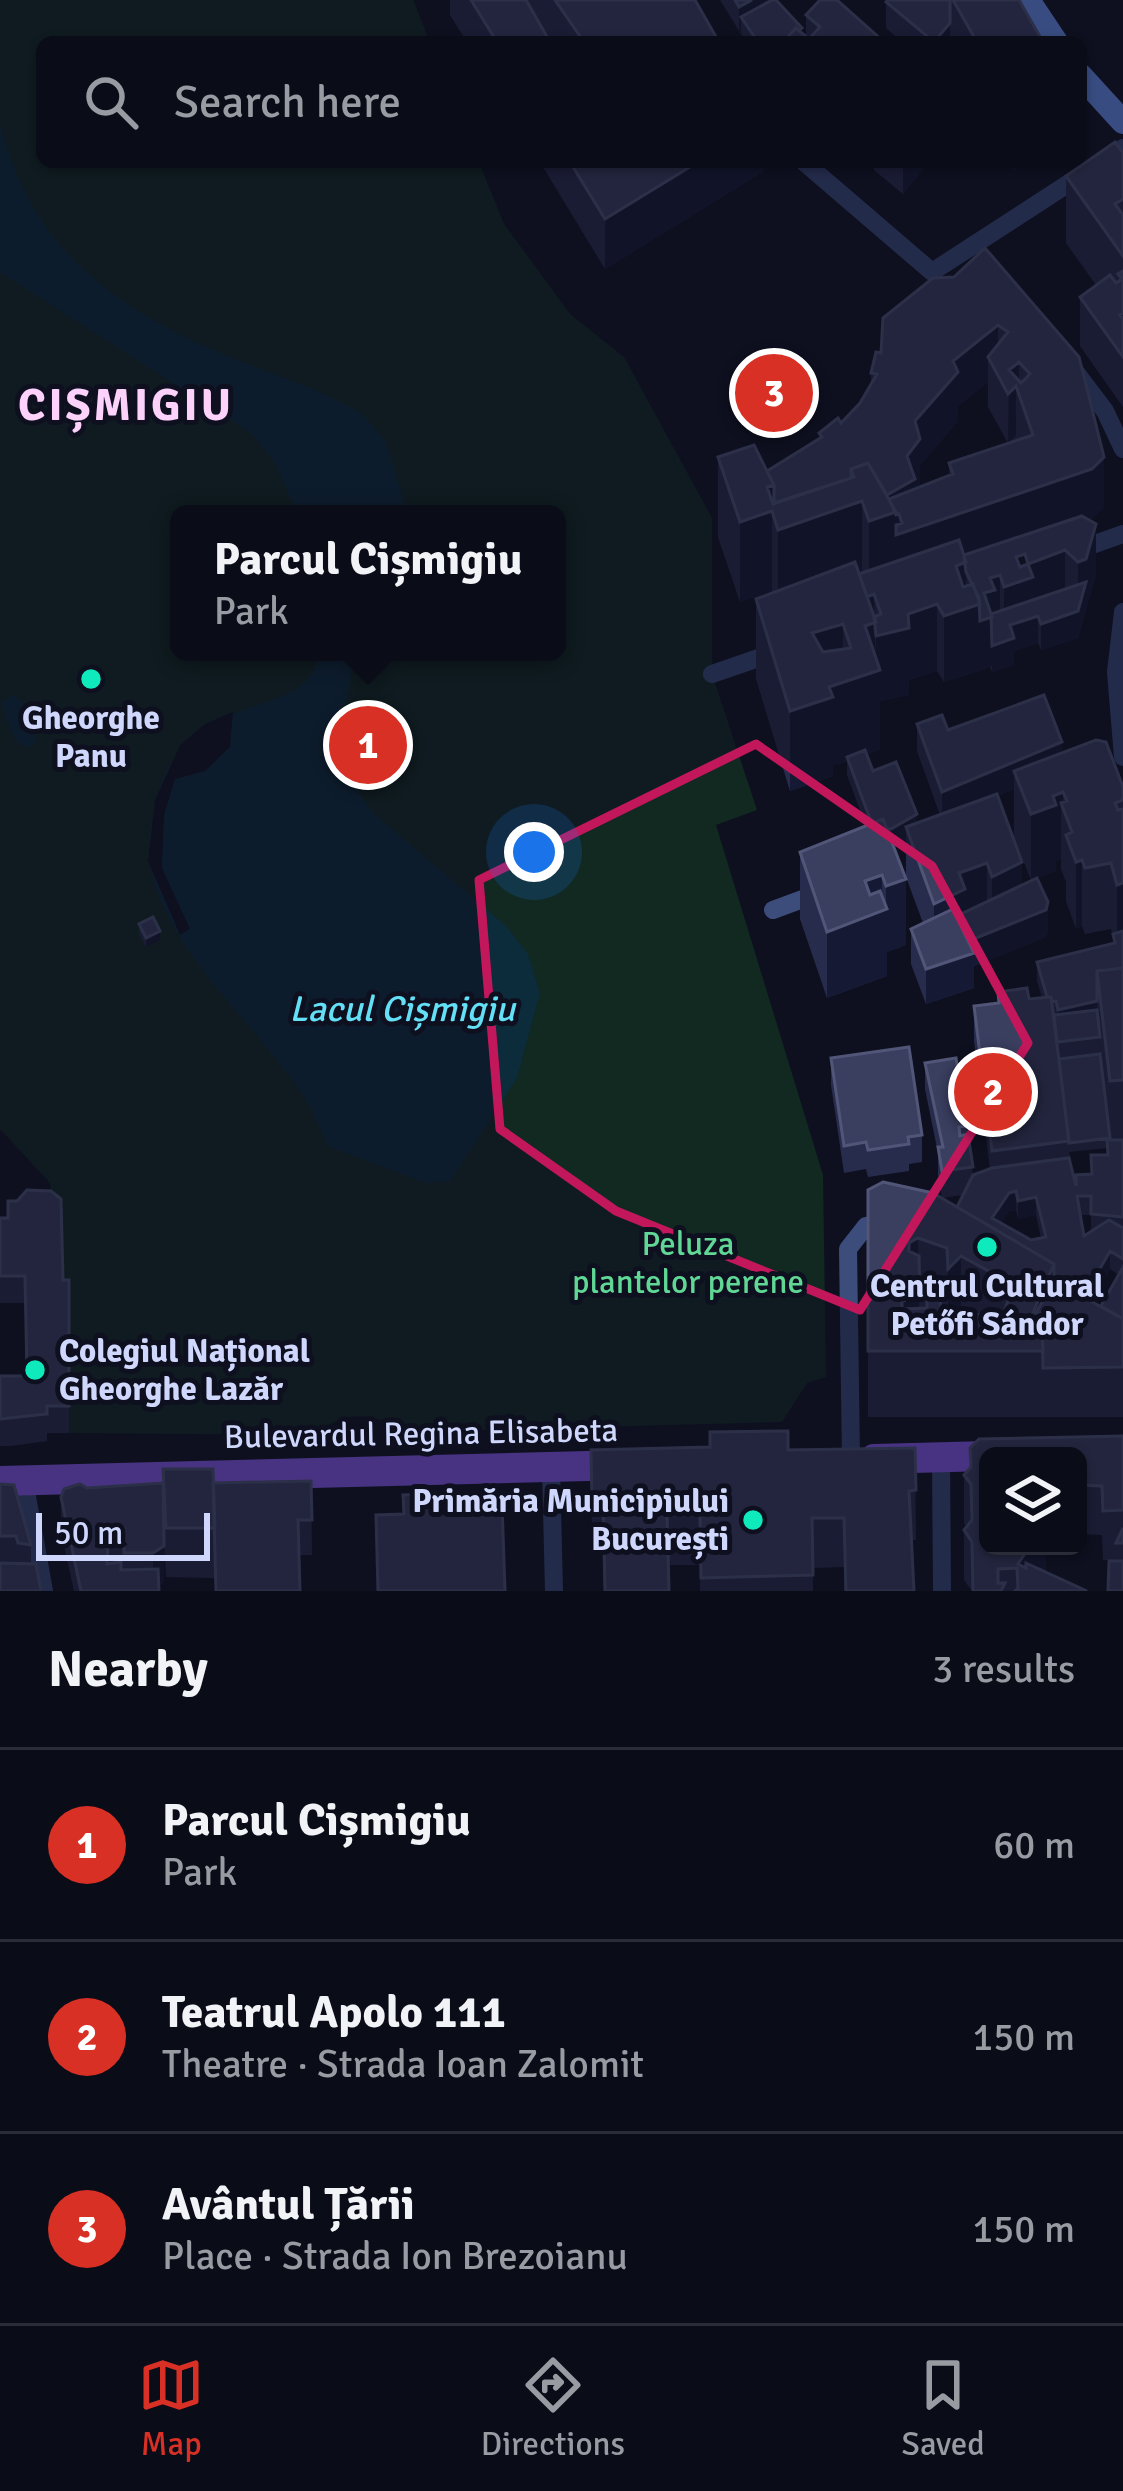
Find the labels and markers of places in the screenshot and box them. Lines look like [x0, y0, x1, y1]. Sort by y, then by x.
pin: 3 [735, 348, 813, 438]
marker: Gheorghe Panu [78, 666, 104, 692]
place label: Gheorghe Panu [22, 698, 160, 777]
pin: 1 [329, 700, 407, 790]
pin: 2 [954, 1047, 1032, 1137]
marker: Centrul Cultural Petőfi Sándor [974, 1234, 1000, 1260]
place label: Centrul Cultural Petőfi Sándor [870, 1266, 1104, 1345]
place label: Colegiul Național Gheorghe Lazăr [59, 1331, 310, 1410]
marker: Colegiul Național Gheorghe Lazăr [22, 1357, 48, 1383]
place label: Primăria Municipiului București [412, 1481, 729, 1560]
marker: Primăria Municipiului București [740, 1507, 766, 1533]

